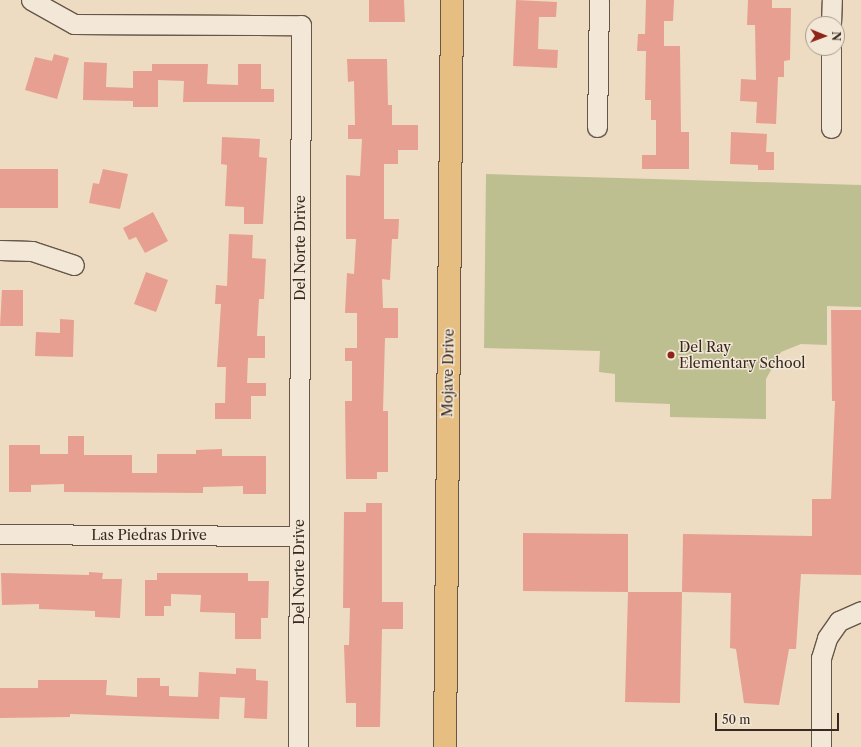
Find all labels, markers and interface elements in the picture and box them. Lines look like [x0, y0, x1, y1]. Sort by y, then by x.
north arrow [805, 16, 845, 56]
text: N [829, 31, 843, 41]
street label: Del Norte Drive [292, 195, 308, 301]
street label: Mojave Drive [439, 329, 457, 417]
place label: Del Ray Elementary School [679, 339, 806, 372]
marker: Del Ray Elementary School [666, 350, 676, 360]
street label: Del Norte Drive [291, 519, 307, 625]
street label: Las Piedras Drive [91, 527, 207, 543]
scale bar [717, 705, 841, 731]
text: 50 m [722, 712, 751, 727]

